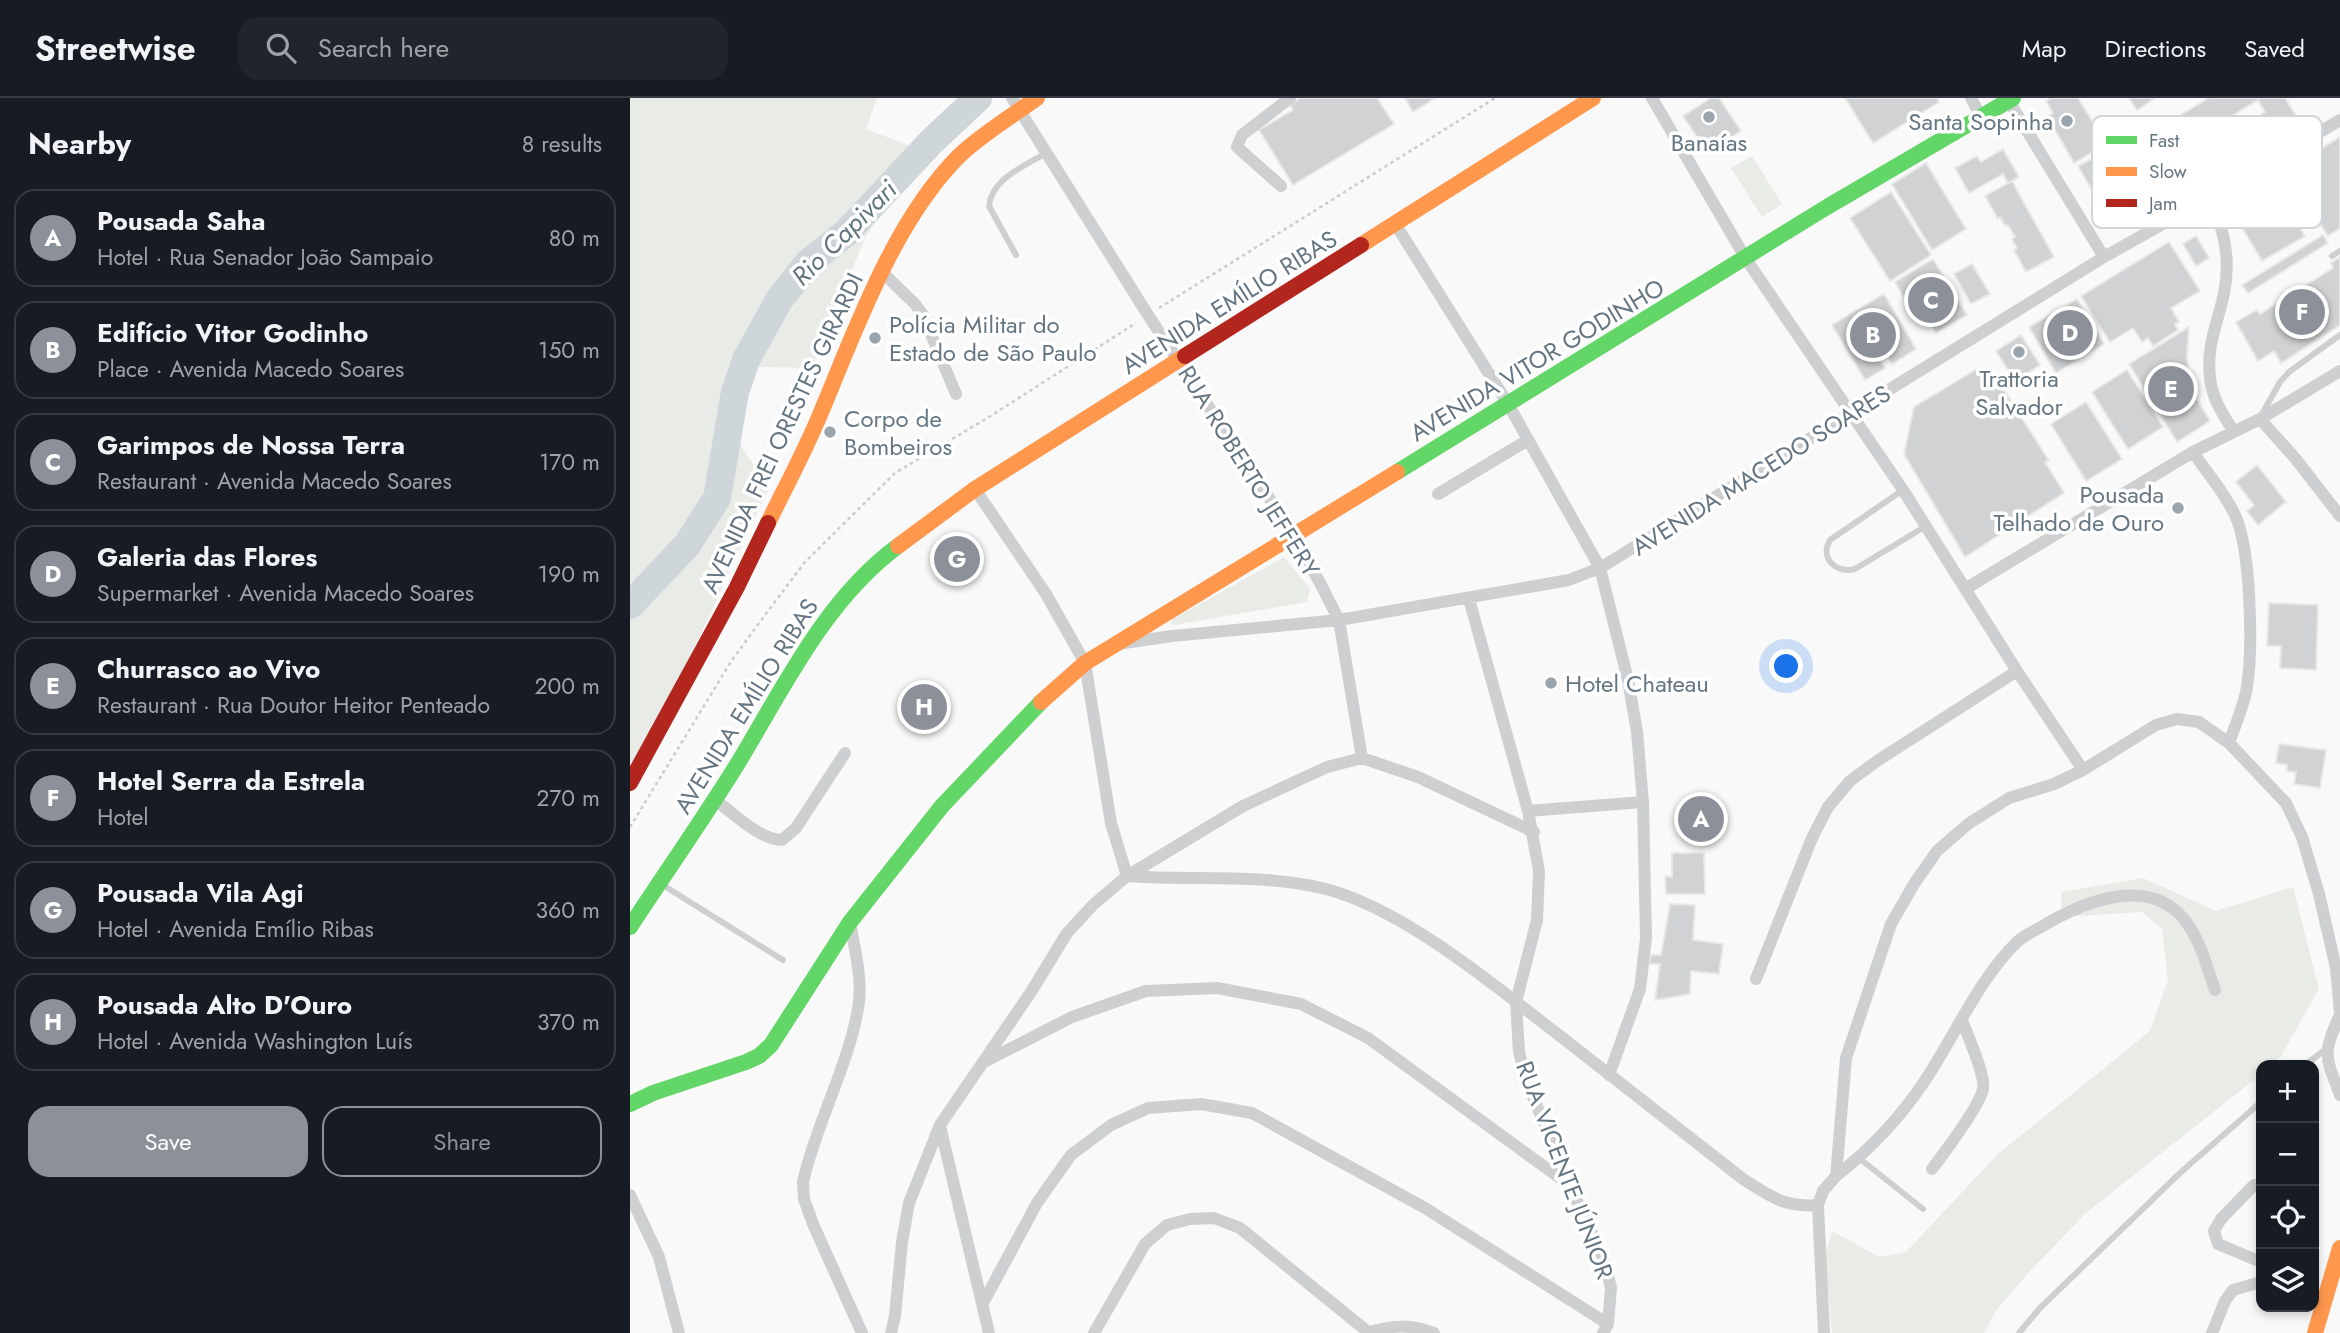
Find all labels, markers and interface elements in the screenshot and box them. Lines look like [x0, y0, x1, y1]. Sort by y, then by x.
search box [238, 17, 728, 80]
text: Streetwise [35, 25, 196, 72]
icon: search [262, 29, 300, 67]
text: Search here [318, 29, 449, 67]
text: Map [2022, 31, 2067, 66]
text: Directions [2105, 31, 2206, 66]
text: Saved [2244, 31, 2305, 66]
place label: Santa Sopinha [1908, 104, 2053, 139]
marker: Banaías [1701, 109, 1717, 125]
marker: Santa Sopinha [2059, 113, 2075, 129]
legend [2092, 116, 2322, 228]
text: Nearby [28, 122, 131, 165]
place label: Banaías [1671, 125, 1747, 160]
text: 8 results [522, 127, 602, 161]
text: Fast [2149, 127, 2180, 154]
text: Slow [2149, 158, 2187, 185]
water label: Rio Capivari [783, 171, 906, 294]
text: Jam [2146, 190, 2178, 217]
text: Pousada Saha [97, 202, 266, 240]
text: A [45, 221, 61, 255]
text: 80 m [549, 221, 600, 255]
street label: AVENIDA EMÍLIO RIBAS [1114, 221, 1344, 383]
text: Hotel · Rua Senador João Sampaio [97, 240, 433, 274]
street label: AVENIDA FREI ORESTES GIRARDI [692, 267, 872, 599]
street label: AVENIDA VITOR GODINHO [1403, 270, 1671, 450]
pin: C [1908, 274, 1954, 326]
pin: F [2279, 286, 2325, 338]
place label: Polícia Militar do Estado de São Paulo [889, 307, 1097, 370]
pin: D [2047, 307, 2093, 359]
pin: B [1850, 309, 1896, 361]
text: Edifício Vitor Godinho [97, 314, 368, 352]
marker: Polícia Militar do Estado de São Paulo [867, 330, 883, 346]
text: B [45, 333, 61, 367]
text: 150 m [538, 333, 600, 367]
marker: Trattoria Salvador [2011, 344, 2027, 360]
text: Place · Avenida Macedo Soares [97, 352, 404, 386]
street label: RUA ROBERTO JEFFERY [1170, 359, 1329, 584]
place label: Trattoria Salvador [1975, 361, 2063, 424]
pin: E [2148, 363, 2194, 415]
street label: AVENIDA MACEDO SOARES [1625, 376, 1897, 564]
place label: Corpo de Bombeiros [844, 401, 952, 464]
marker: Corpo de Bombeiros [822, 424, 838, 440]
text: Garimpos de Nossa Terra [97, 426, 405, 464]
text: C [45, 445, 61, 479]
text: 170 m [539, 445, 600, 479]
text: Restaurant · Avenida Macedo Soares [97, 464, 452, 498]
place label: Pousada Telhado de Ouro [1993, 477, 2164, 540]
marker: Pousada Telhado de Ouro [2170, 500, 2186, 516]
pin: G [934, 533, 980, 585]
text: Galeria das Flores [97, 538, 317, 576]
text: D [45, 557, 61, 591]
text: 190 m [538, 557, 600, 591]
text: Supermarket · Avenida Macedo Soares [97, 576, 474, 610]
street label: AVENIDA EMÍLIO RIBAS [665, 591, 827, 821]
your location [1769, 649, 1803, 683]
text: Churrasco ao Vivo [97, 650, 320, 688]
place label: Hotel Chateau [1565, 666, 1709, 701]
text: E [46, 669, 60, 703]
text: 200 m [534, 669, 600, 703]
marker: Hotel Chateau [1543, 675, 1559, 691]
pin: H [901, 681, 947, 733]
text: Restaurant · Rua Doutor Heitor Penteado [97, 688, 490, 722]
text: Hotel Serra da Estrela [97, 762, 365, 800]
text: F [47, 781, 59, 815]
text: 270 m [536, 781, 600, 815]
pin: A [1678, 793, 1724, 845]
text: Hotel [97, 800, 149, 834]
text: Pousada Vila Agi [97, 874, 304, 912]
text: G [44, 893, 62, 927]
text: 360 m [536, 893, 600, 927]
text: Hotel · Avenida Emílio Ribas [97, 912, 374, 946]
text: Pousada Alto D'Ouro [97, 986, 352, 1024]
text: H [44, 1005, 62, 1039]
text: 370 m [537, 1005, 600, 1039]
text: Hotel · Avenida Washington Luís [97, 1024, 412, 1058]
street label: RUA VICENTE JÚNIOR [1507, 1056, 1623, 1284]
map controls [2256, 1060, 2319, 1312]
button: + [2256, 1060, 2319, 1123]
button: Save [28, 1106, 308, 1177]
button: Share [322, 1106, 602, 1177]
button: − [2256, 1123, 2319, 1186]
button: locate [2256, 1186, 2319, 1249]
button: layers [2256, 1249, 2319, 1312]

